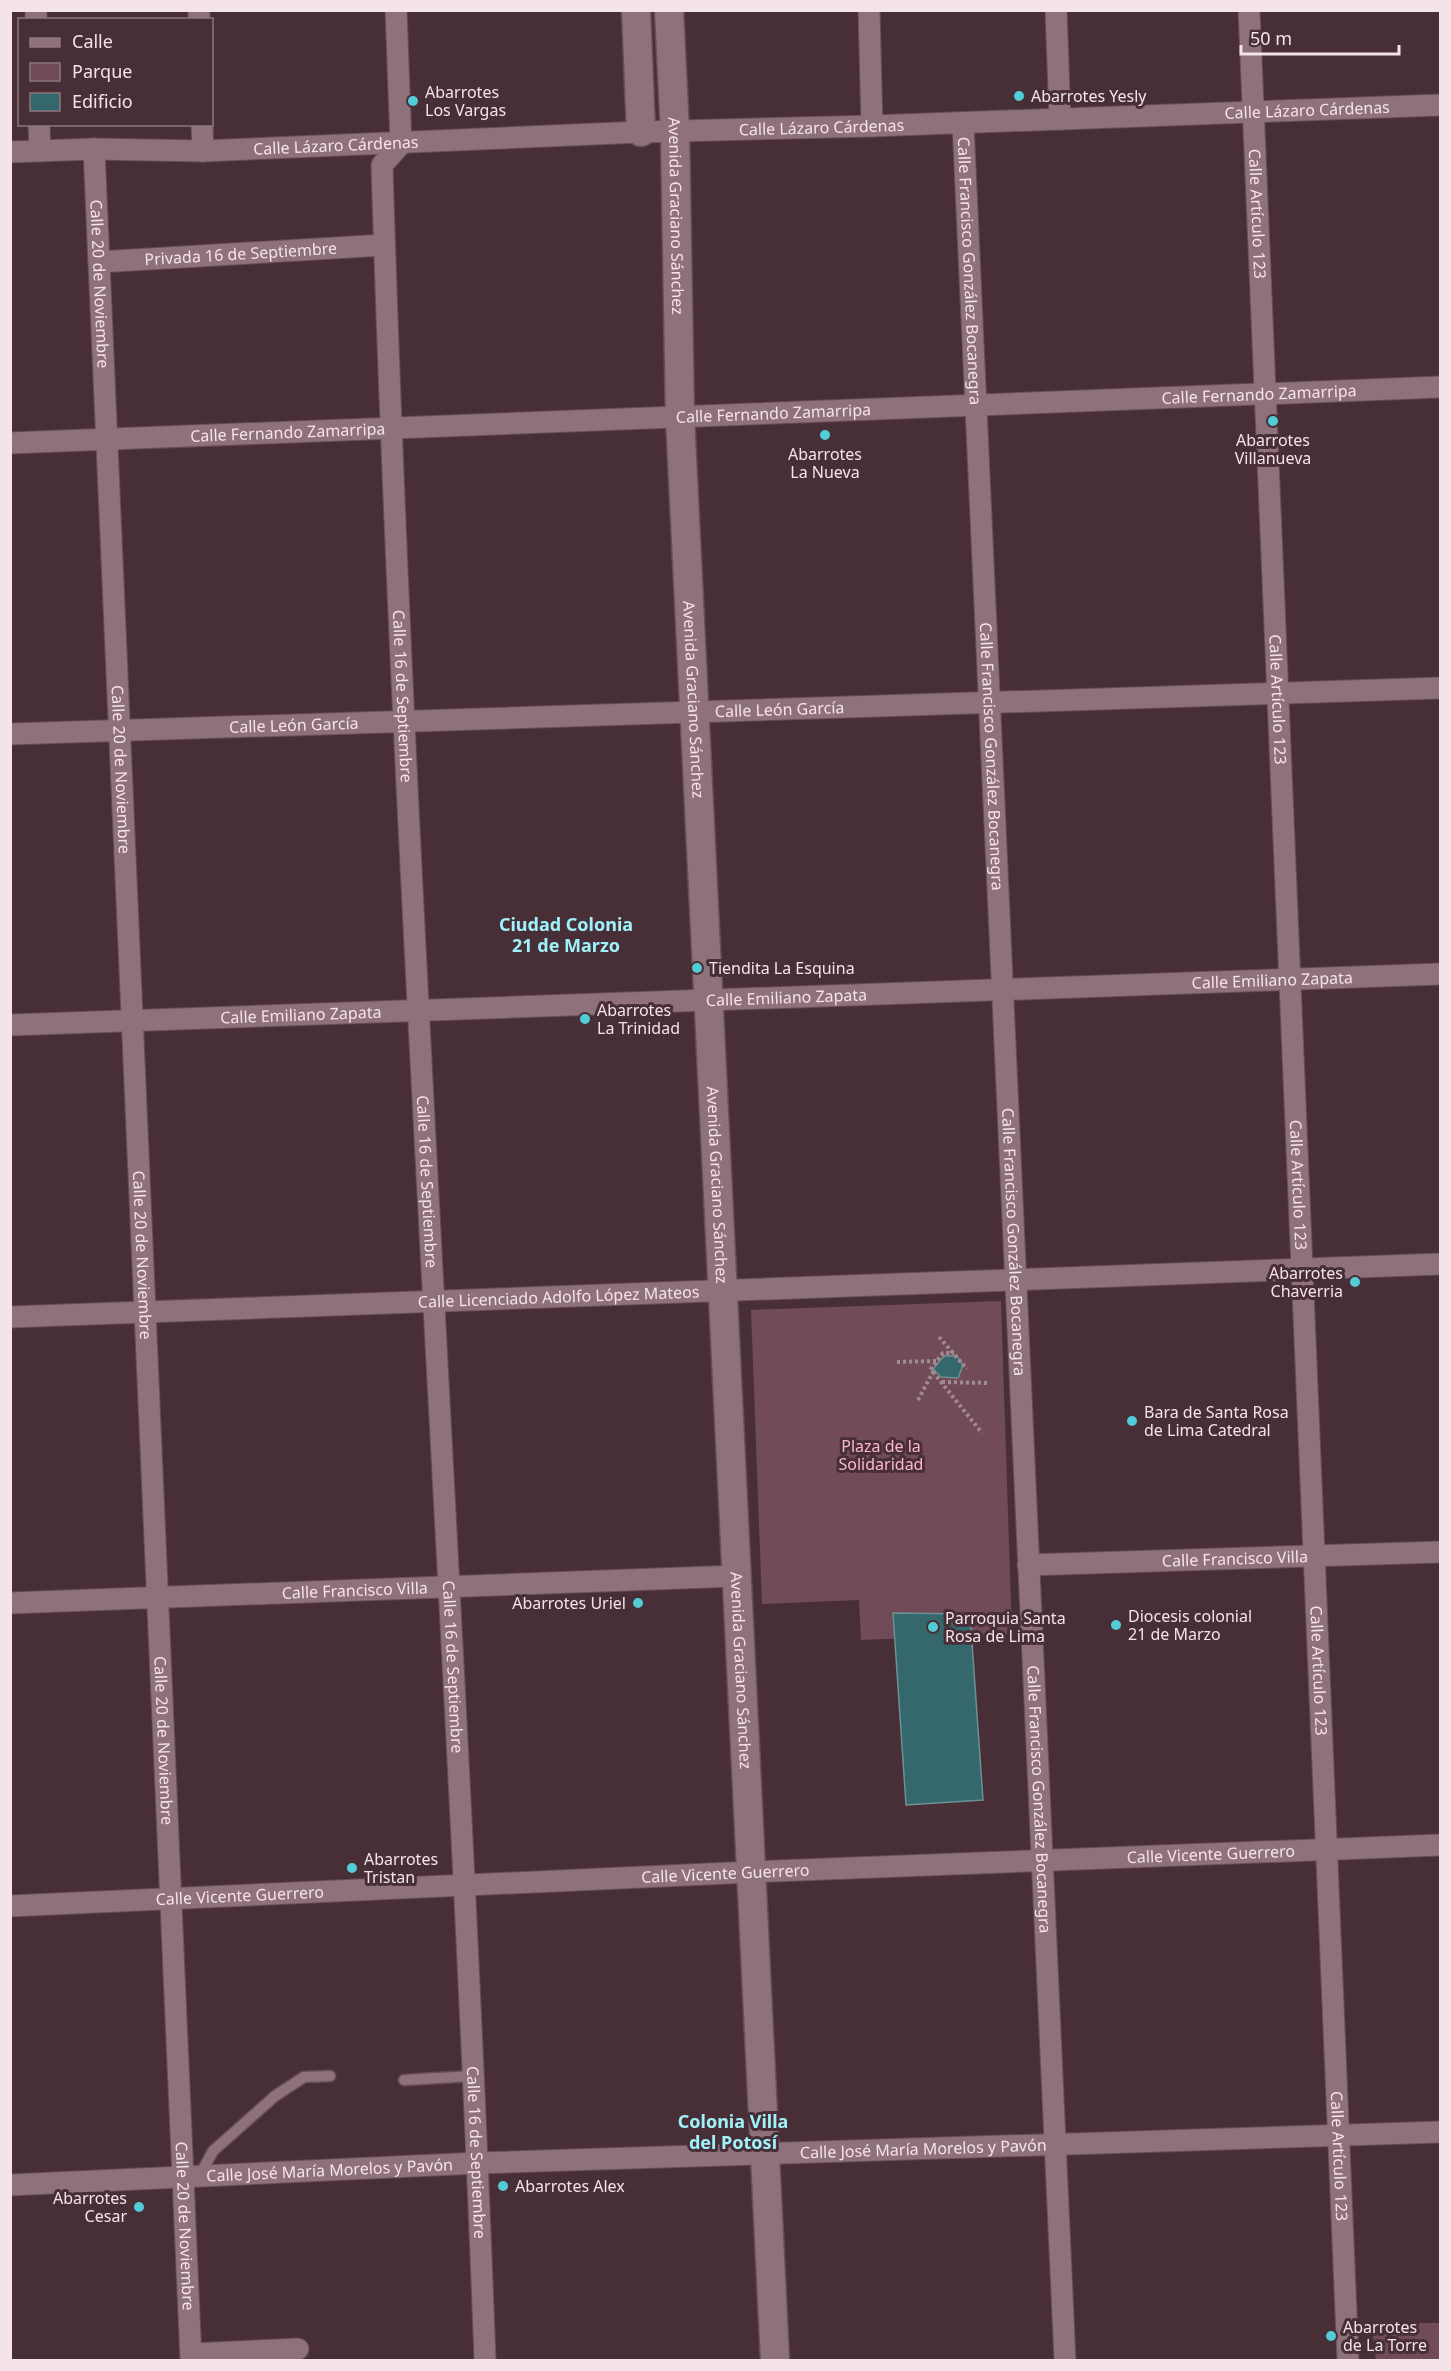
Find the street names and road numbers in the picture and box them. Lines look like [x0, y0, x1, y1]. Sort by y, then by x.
street label: Calle Lázaro Cárdenas [1224, 96, 1390, 124]
street label: Calle Lázaro Cárdenas [738, 114, 905, 140]
street label: Avenida Graciano Sánchez [663, 117, 689, 315]
street label: Calle Lázaro Cárdenas [253, 131, 419, 160]
street label: Calle Francisco González Bocanegra [953, 136, 987, 405]
street label: Calle Artículo 123 [1244, 148, 1271, 279]
street label: Calle 20 de Noviembre [85, 199, 115, 369]
street label: Privada 16 de Septiembre [144, 237, 338, 270]
street label: Calle Fernando Zamarripa [1161, 379, 1357, 409]
street label: Calle Fernando Zamarripa [675, 398, 871, 428]
street label: Calle Fernando Zamarripa [190, 417, 386, 447]
street label: Avenida Graciano Sánchez [678, 600, 710, 799]
street label: Calle 16 de Septiembre [388, 609, 418, 783]
street label: Calle Francisco González Bocanegra [975, 622, 1009, 891]
street label: Calle Artículo 123 [1264, 634, 1292, 765]
street label: Calle 20 de Noviembre [107, 684, 136, 854]
street label: Calle León García [715, 696, 845, 722]
street label: Calle León García [229, 712, 359, 738]
street label: Calle Emiliano Zapata [1191, 966, 1353, 994]
street label: Calle Emiliano Zapata [705, 983, 868, 1011]
street label: Calle Emiliano Zapata [220, 1001, 382, 1028]
street label: Avenida Graciano Sánchez [702, 1086, 733, 1284]
street label: Calle 16 de Septiembre [412, 1095, 443, 1268]
street label: Calle Francisco González Bocanegra [997, 1107, 1031, 1376]
street label: Calle Artículo 123 [1285, 1119, 1312, 1251]
street label: Calle 20 de Noviembre [128, 1170, 157, 1340]
street label: Calle Licenciado Adolfo López Mateos [417, 1280, 700, 1313]
street label: Calle Francisco Villa [1162, 1545, 1308, 1572]
street label: Avenida Graciano Sánchez [725, 1571, 757, 1770]
street label: Calle Francisco Villa [281, 1576, 428, 1604]
street label: Calle 16 de Septiembre [438, 1580, 469, 1754]
street label: Calle Artículo 123 [1305, 1605, 1333, 1736]
street label: Calle 20 de Noviembre [149, 1656, 179, 1825]
street label: Calle Francisco González Bocanegra [1022, 1665, 1057, 1934]
street label: Calle Vicente Guerrero [1126, 1840, 1295, 1868]
street label: Calle Vicente Guerrero [641, 1859, 810, 1888]
street label: Calle Vicente Guerrero [155, 1881, 324, 1910]
street label: Calle 16 de Septiembre [462, 2065, 491, 2239]
street label: Calle Artículo 123 [1326, 2090, 1353, 2222]
street label: Calle José María Morelos y Pavón [800, 2134, 1047, 2164]
street label: Calle 20 de Noviembre [170, 2141, 200, 2311]
street label: Calle José María Morelos y Pavón [206, 2153, 453, 2187]

